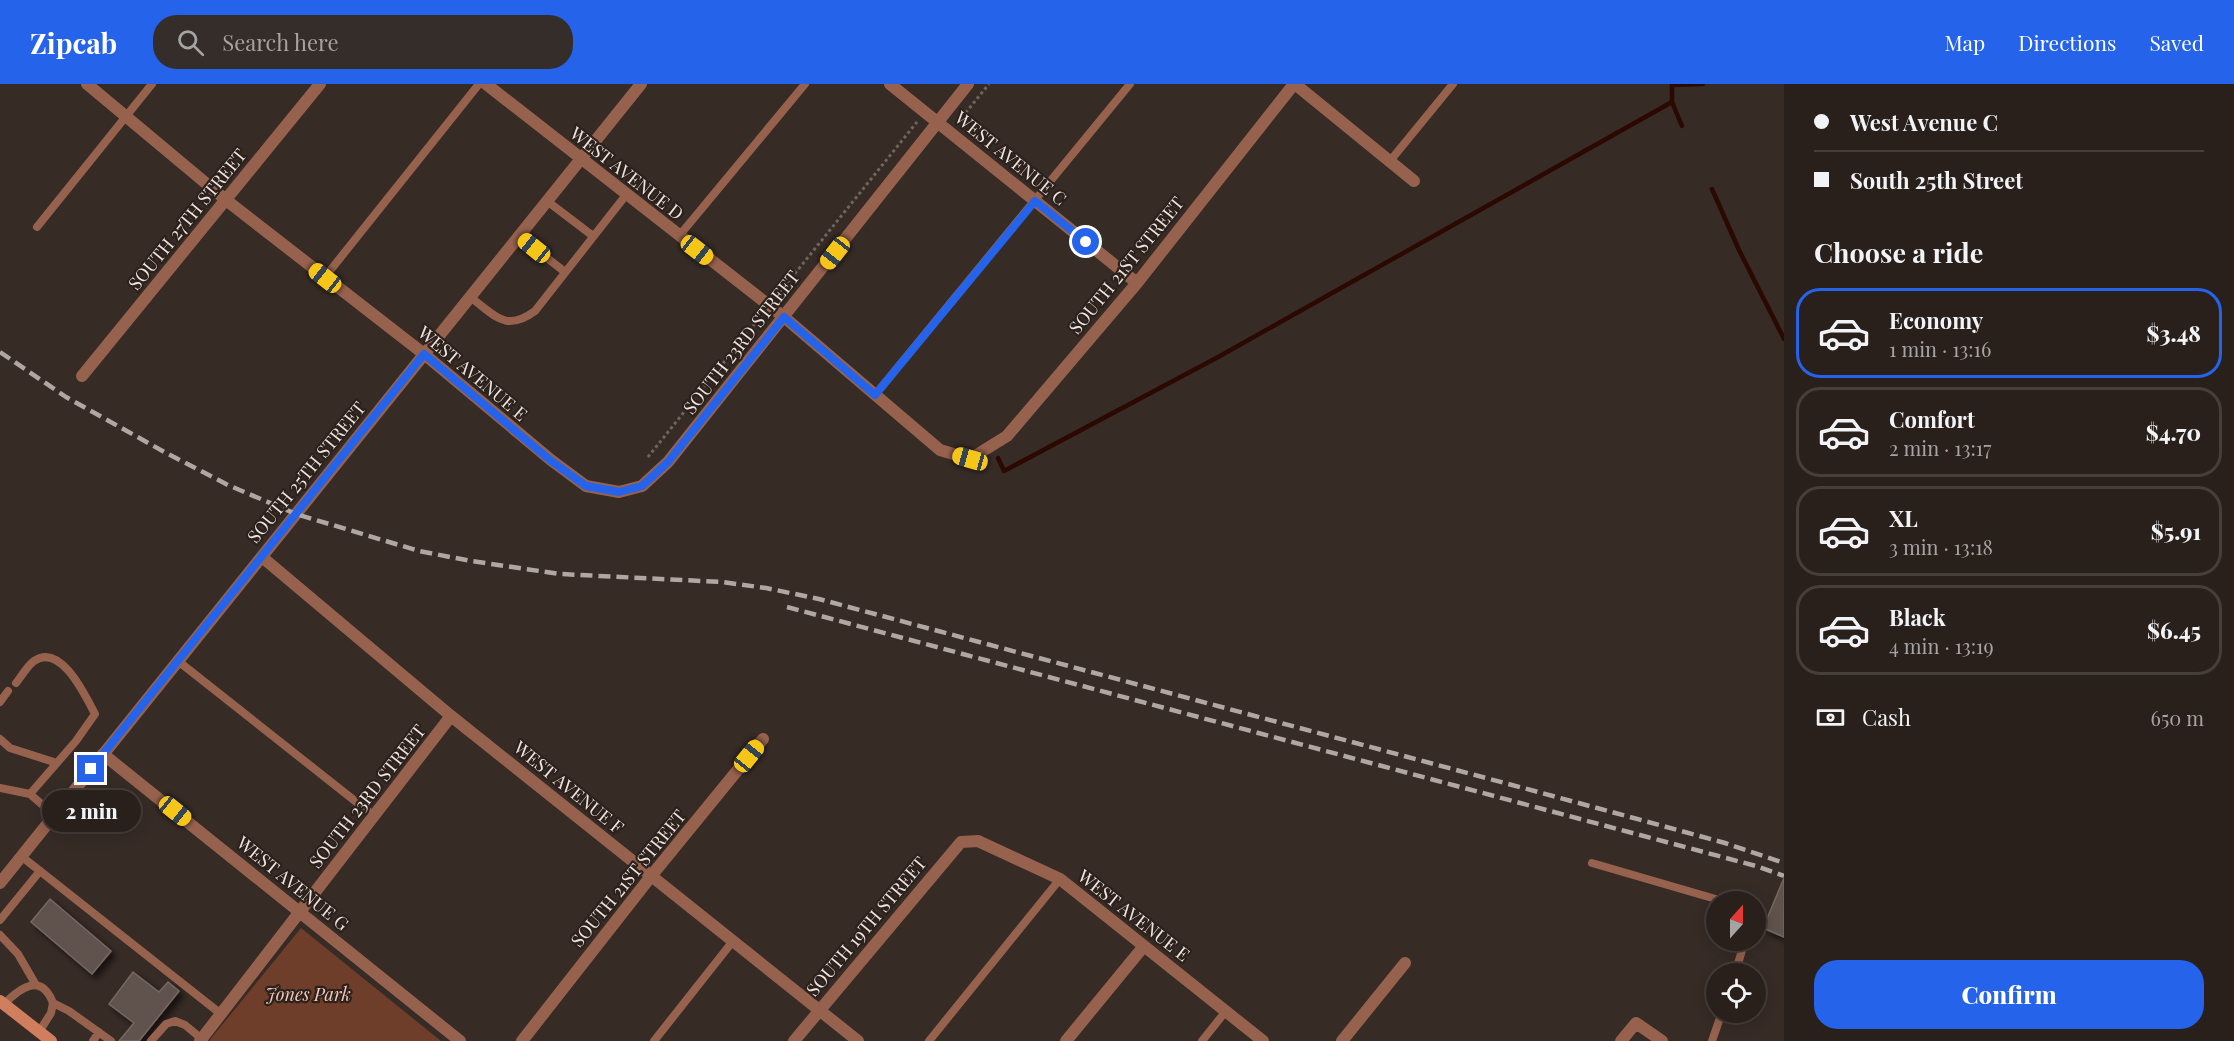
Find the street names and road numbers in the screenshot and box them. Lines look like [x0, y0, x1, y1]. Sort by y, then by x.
street label: WEST AVENUE C [949, 105, 1072, 210]
street label: WEST AVENUE D [565, 121, 689, 225]
street label: SOUTH 27TH STREET [122, 143, 252, 295]
street label: SOUTH 21ST STREET [1063, 191, 1189, 339]
street label: SOUTH 23RD STREET [677, 265, 805, 419]
street label: WEST AVENUE E [413, 320, 533, 426]
street label: SOUTH 25TH STREET [241, 396, 371, 548]
street label: SOUTH 23RD STREET [303, 719, 431, 873]
street label: WEST AVENUE F [508, 735, 629, 839]
street label: SOUTH 21ST STREET [565, 804, 691, 952]
street label: WEST AVENUE G [231, 830, 354, 936]
street label: SOUTH 19TH STREET [800, 851, 932, 1001]
street label: WEST AVENUE E [1072, 863, 1195, 966]

